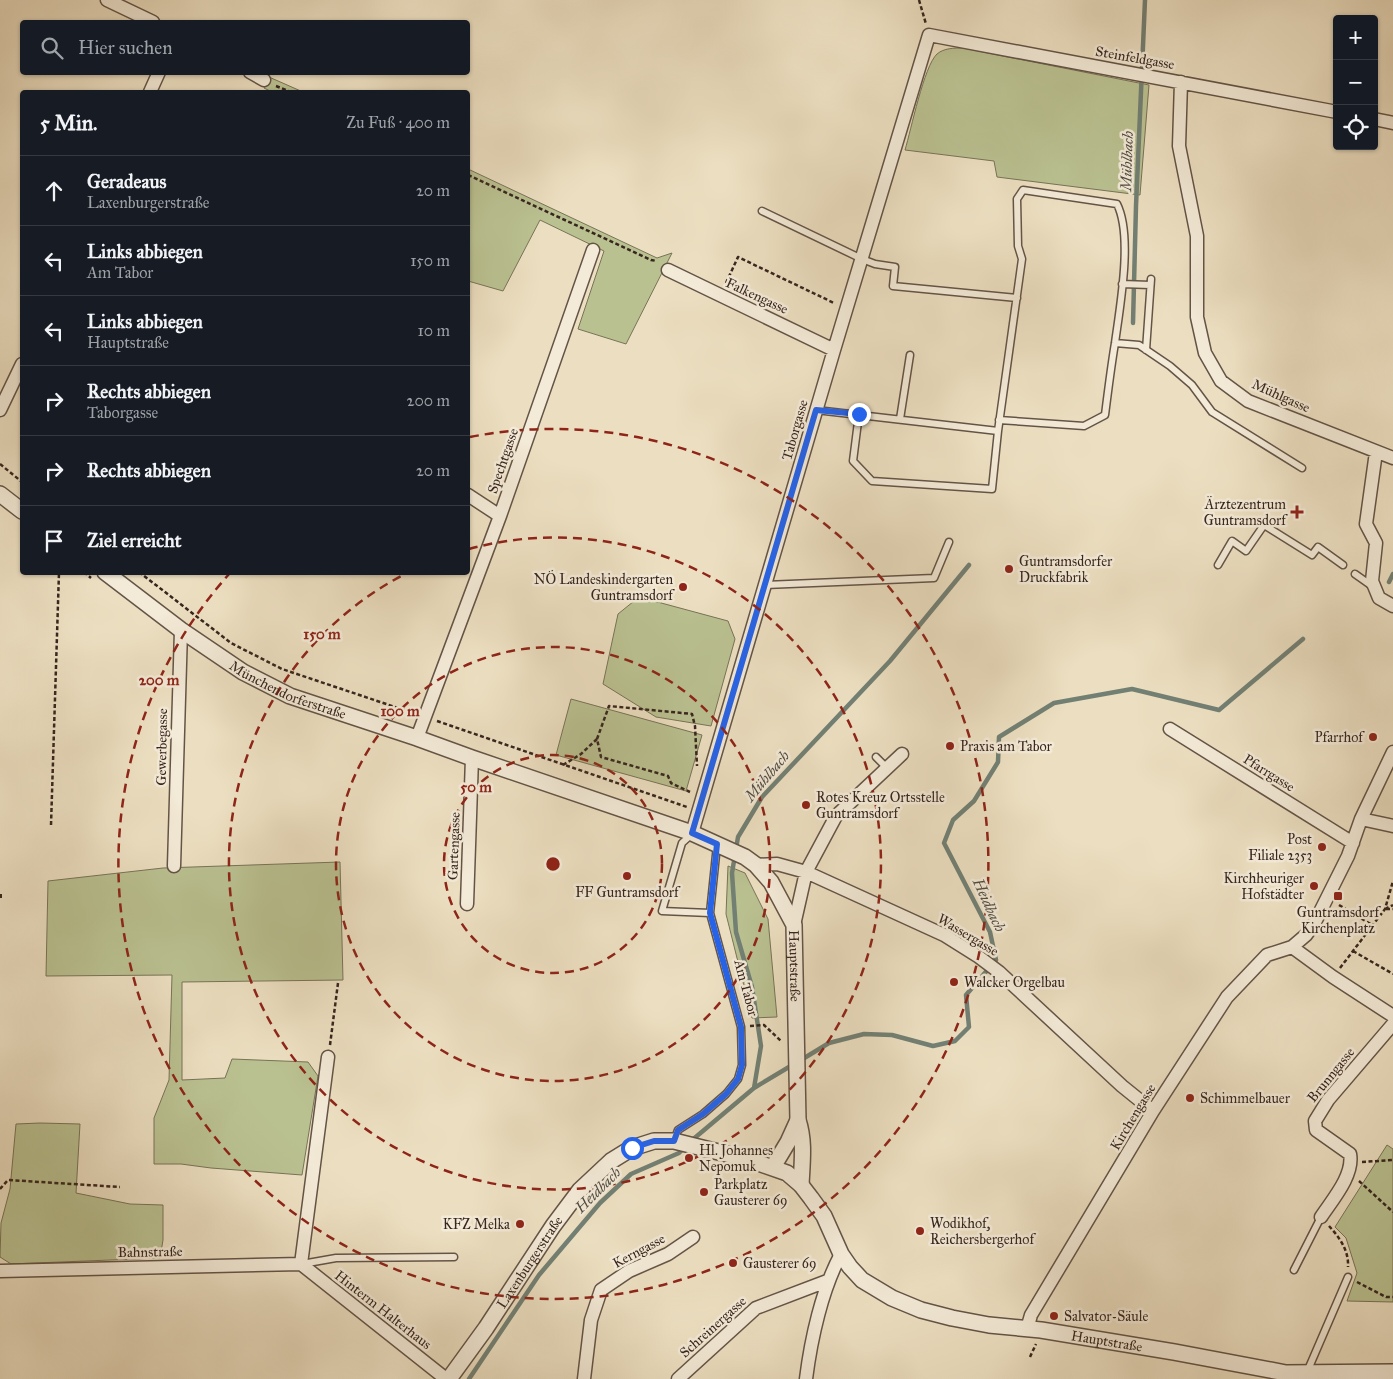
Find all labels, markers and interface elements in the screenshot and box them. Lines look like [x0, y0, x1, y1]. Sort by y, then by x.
map controls [1333, 15, 1378, 150]
button: + [1333, 15, 1378, 60]
search box [20, 20, 470, 75]
icon: search [38, 34, 66, 62]
text: Hier suchen [78, 36, 172, 59]
street label: Steinfeldgasse [1094, 43, 1176, 73]
button: − [1333, 60, 1378, 105]
button: locate [1333, 105, 1378, 150]
text: 5 Min. [40, 110, 97, 136]
text: Zu Fuß · 400 m [346, 113, 450, 132]
water label: Mühlbach [1117, 130, 1137, 193]
text: Geradeaus [87, 170, 166, 193]
icon: ahead [40, 177, 68, 205]
text: 20 m [416, 181, 450, 200]
text: Laxenburgerstraße [87, 193, 209, 212]
text: Links abbiegen [87, 240, 203, 263]
icon: left [40, 247, 68, 275]
text: 150 m [410, 251, 450, 270]
text: Am Tabor [87, 263, 153, 282]
street label: Falkengasse [723, 274, 791, 318]
text: Links abbiegen [87, 310, 203, 333]
icon: left [40, 317, 68, 345]
text: 10 m [418, 321, 450, 340]
text: Hauptstraße [87, 333, 169, 352]
street label: Mühlgasse [1249, 376, 1313, 416]
text: Rechts abbiegen [87, 380, 211, 403]
icon: right [40, 387, 68, 415]
text: 200 m [407, 391, 450, 410]
street label: Taborgasse [778, 398, 812, 462]
text: Taborgasse [87, 403, 158, 422]
route end [848, 403, 871, 426]
street label: Spechtgasse [484, 426, 522, 496]
icon: right [40, 457, 68, 485]
text: Rechts abbiegen [87, 459, 211, 482]
text: 20 m [416, 461, 450, 480]
place label: Ärztezentrum Guntramsdorf [1204, 495, 1288, 529]
marker: Ärztezentrum Guntramsdorf [1290, 505, 1304, 519]
icon: arrive [40, 527, 68, 555]
text: Ziel erreicht [87, 529, 181, 552]
place label: Guntramsdorfer Druckfabrik [1019, 553, 1113, 586]
marker: Guntramsdorfer Druckfabrik [1003, 563, 1015, 575]
place label: NÖ Landeskindergarten Guntramsdorf [534, 569, 675, 604]
marker: NÖ Landeskindergarten Guntramsdorf [677, 581, 689, 593]
text: 150 m [303, 625, 341, 643]
street label: Münchendorferstraße [226, 657, 349, 723]
text: 200 m [139, 671, 180, 689]
text: 100 m [380, 702, 420, 720]
street label: Gewerbegasse [153, 708, 171, 786]
place label: Pfarrhof [1314, 729, 1365, 746]
marker: Pfarrhof [1367, 731, 1379, 743]
place label: Praxis am Tabor [960, 738, 1053, 755]
marker: Praxis am Tabor [944, 740, 956, 752]
water label: Mühlbach [740, 747, 794, 806]
street label: Pfarrgasse [1240, 751, 1298, 796]
text: 50 m [460, 778, 492, 796]
place label: Rotes Kreuz Ortsstelle Guntramsdorf [816, 789, 945, 822]
marker: Rotes Kreuz Ortsstelle Guntramsdorf [800, 799, 812, 811]
street label: Gartengasse [444, 811, 464, 880]
place label: Post Filiale 2353 [1248, 831, 1312, 864]
marker: Post Filiale 2353 [1316, 841, 1328, 853]
centre of rings [544, 855, 562, 873]
marker: FF Guntramsdorf [621, 870, 633, 882]
place label: Kirchheuriger Hofstädter [1224, 870, 1305, 903]
water label: Heidbach [968, 874, 1010, 935]
marker: Kirchheuriger Hofstädter [1308, 880, 1320, 892]
place label: FF Guntramsdorf [575, 884, 681, 901]
marker: Guntramsdorf Kirchenplatz [1332, 890, 1344, 902]
place label: Guntramsdorf Kirchenplatz [1297, 904, 1381, 937]
street label: Wassergasse [934, 910, 1002, 960]
street label: Hauptstraße [786, 930, 804, 1002]
street label: Am Tabor [730, 957, 762, 1019]
place label: Walcker Orgelbau [964, 974, 1065, 991]
marker: Walcker Orgelbau [948, 976, 960, 988]
street label: Brunngasse [1304, 1044, 1358, 1106]
street label: Kirchengasse [1107, 1081, 1160, 1153]
place label: Schimmelbauer [1200, 1090, 1291, 1107]
marker: Schimmelbauer [1184, 1092, 1196, 1104]
route start [621, 1137, 644, 1160]
place label: Hl. Johannes Nepomuk [699, 1142, 773, 1175]
marker: Hl. Johannes Nepomuk [683, 1152, 695, 1164]
water label: Heidbach [571, 1163, 625, 1217]
place label: Parkplatz Gausterer 69 [714, 1176, 787, 1209]
marker: Parkplatz Gausterer 69 [698, 1186, 710, 1198]
street label: Laxenburgerstraße [493, 1212, 566, 1311]
place label: Wodikhof, Reichersbergerhof [930, 1215, 1036, 1248]
place label: KFZ Melka [443, 1216, 510, 1233]
marker: KFZ Melka [514, 1218, 526, 1230]
marker: Wodikhof, Reichersbergerhof [914, 1225, 926, 1237]
street label: Kerngasse [610, 1230, 668, 1272]
street label: Bahnstraße [117, 1243, 183, 1261]
place label: Gausterer 69 [743, 1255, 816, 1272]
marker: Gausterer 69 [727, 1257, 739, 1269]
street label: Hinterm Halterhaus [331, 1267, 435, 1353]
street label: Schreinergasse [676, 1293, 750, 1361]
place label: Salvator-Säule [1064, 1308, 1148, 1325]
marker: Salvator-Säule [1048, 1310, 1060, 1322]
street label: Hauptstraße [1070, 1327, 1144, 1355]

